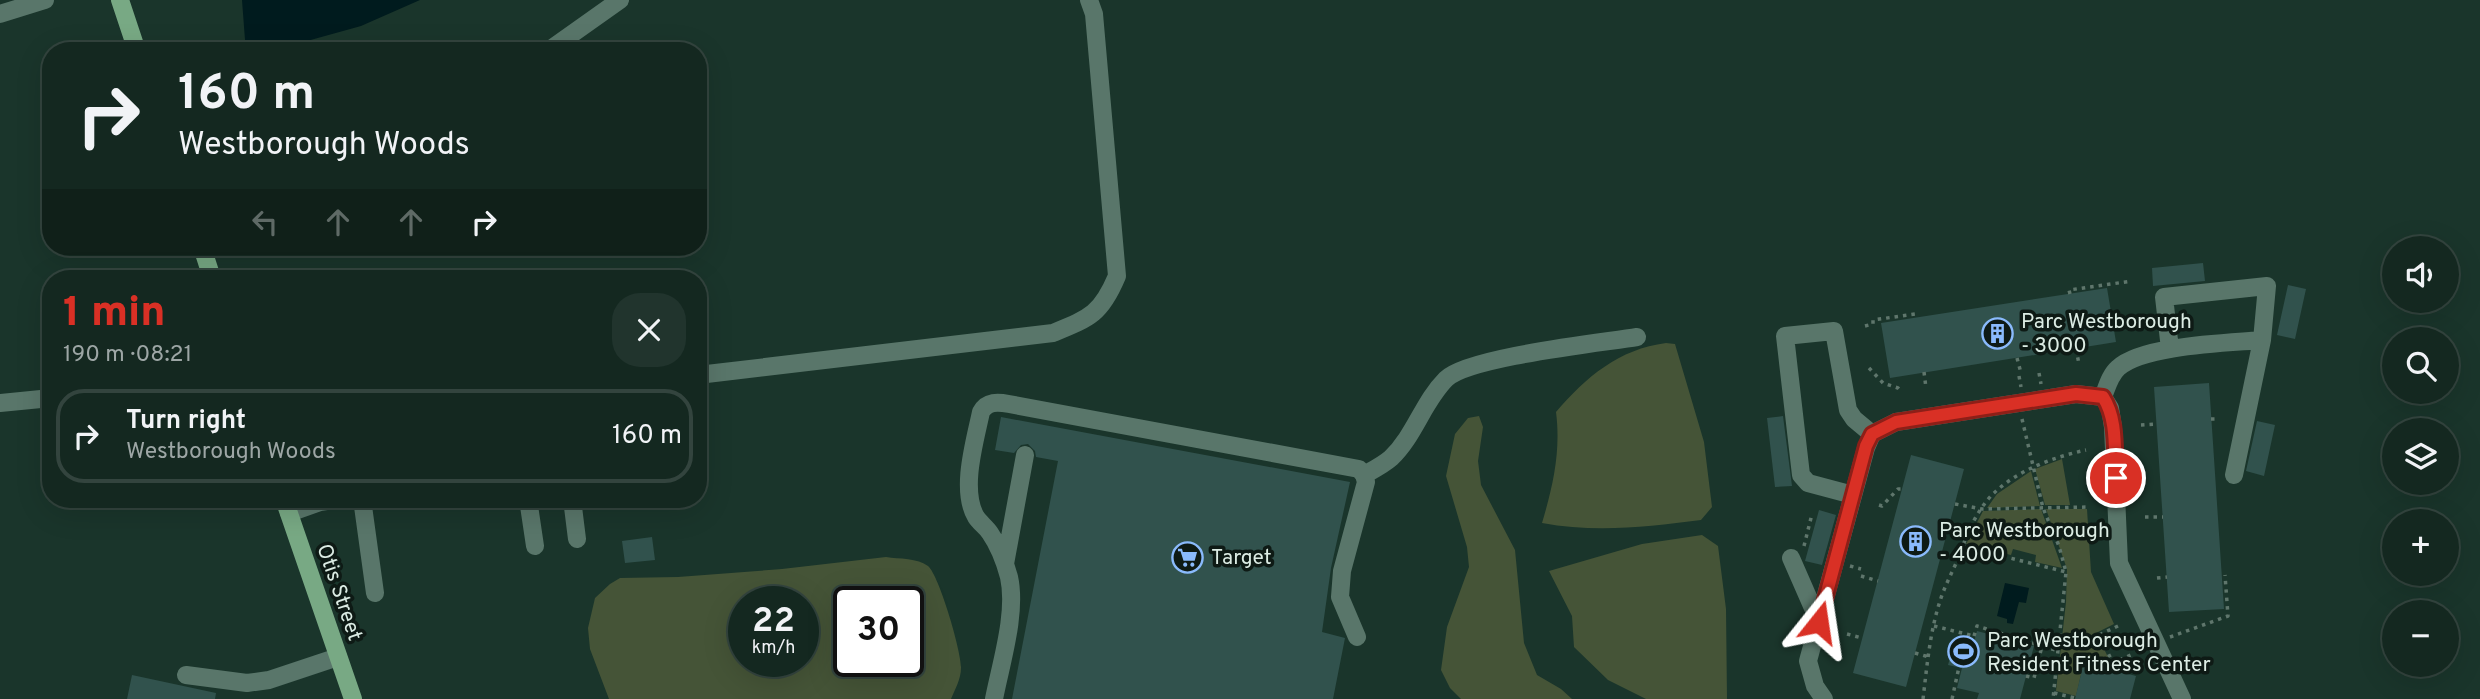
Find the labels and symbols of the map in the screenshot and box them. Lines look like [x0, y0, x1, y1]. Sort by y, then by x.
place label: Parc Westborough - 3000 [2021, 309, 2192, 360]
building icon: Parc Westborough - 3000 [1981, 316, 2015, 350]
pin [2086, 448, 2146, 508]
place label: Parc Westborough - 4000 [1939, 518, 2110, 569]
building icon: Parc Westborough - 4000 [1899, 525, 1933, 559]
street label: Otis Street [309, 540, 368, 645]
supermarket icon: Target [1171, 540, 1205, 574]
place label: Target [1211, 545, 1272, 572]
position arrow [1782, 585, 1856, 659]
speed limit sign: 30 [833, 586, 924, 677]
place label: Parc Westborough Resident Fitness Center [1987, 628, 2211, 679]
sports icon: Parc Westborough Resident Fitness Center [1947, 635, 1981, 669]

